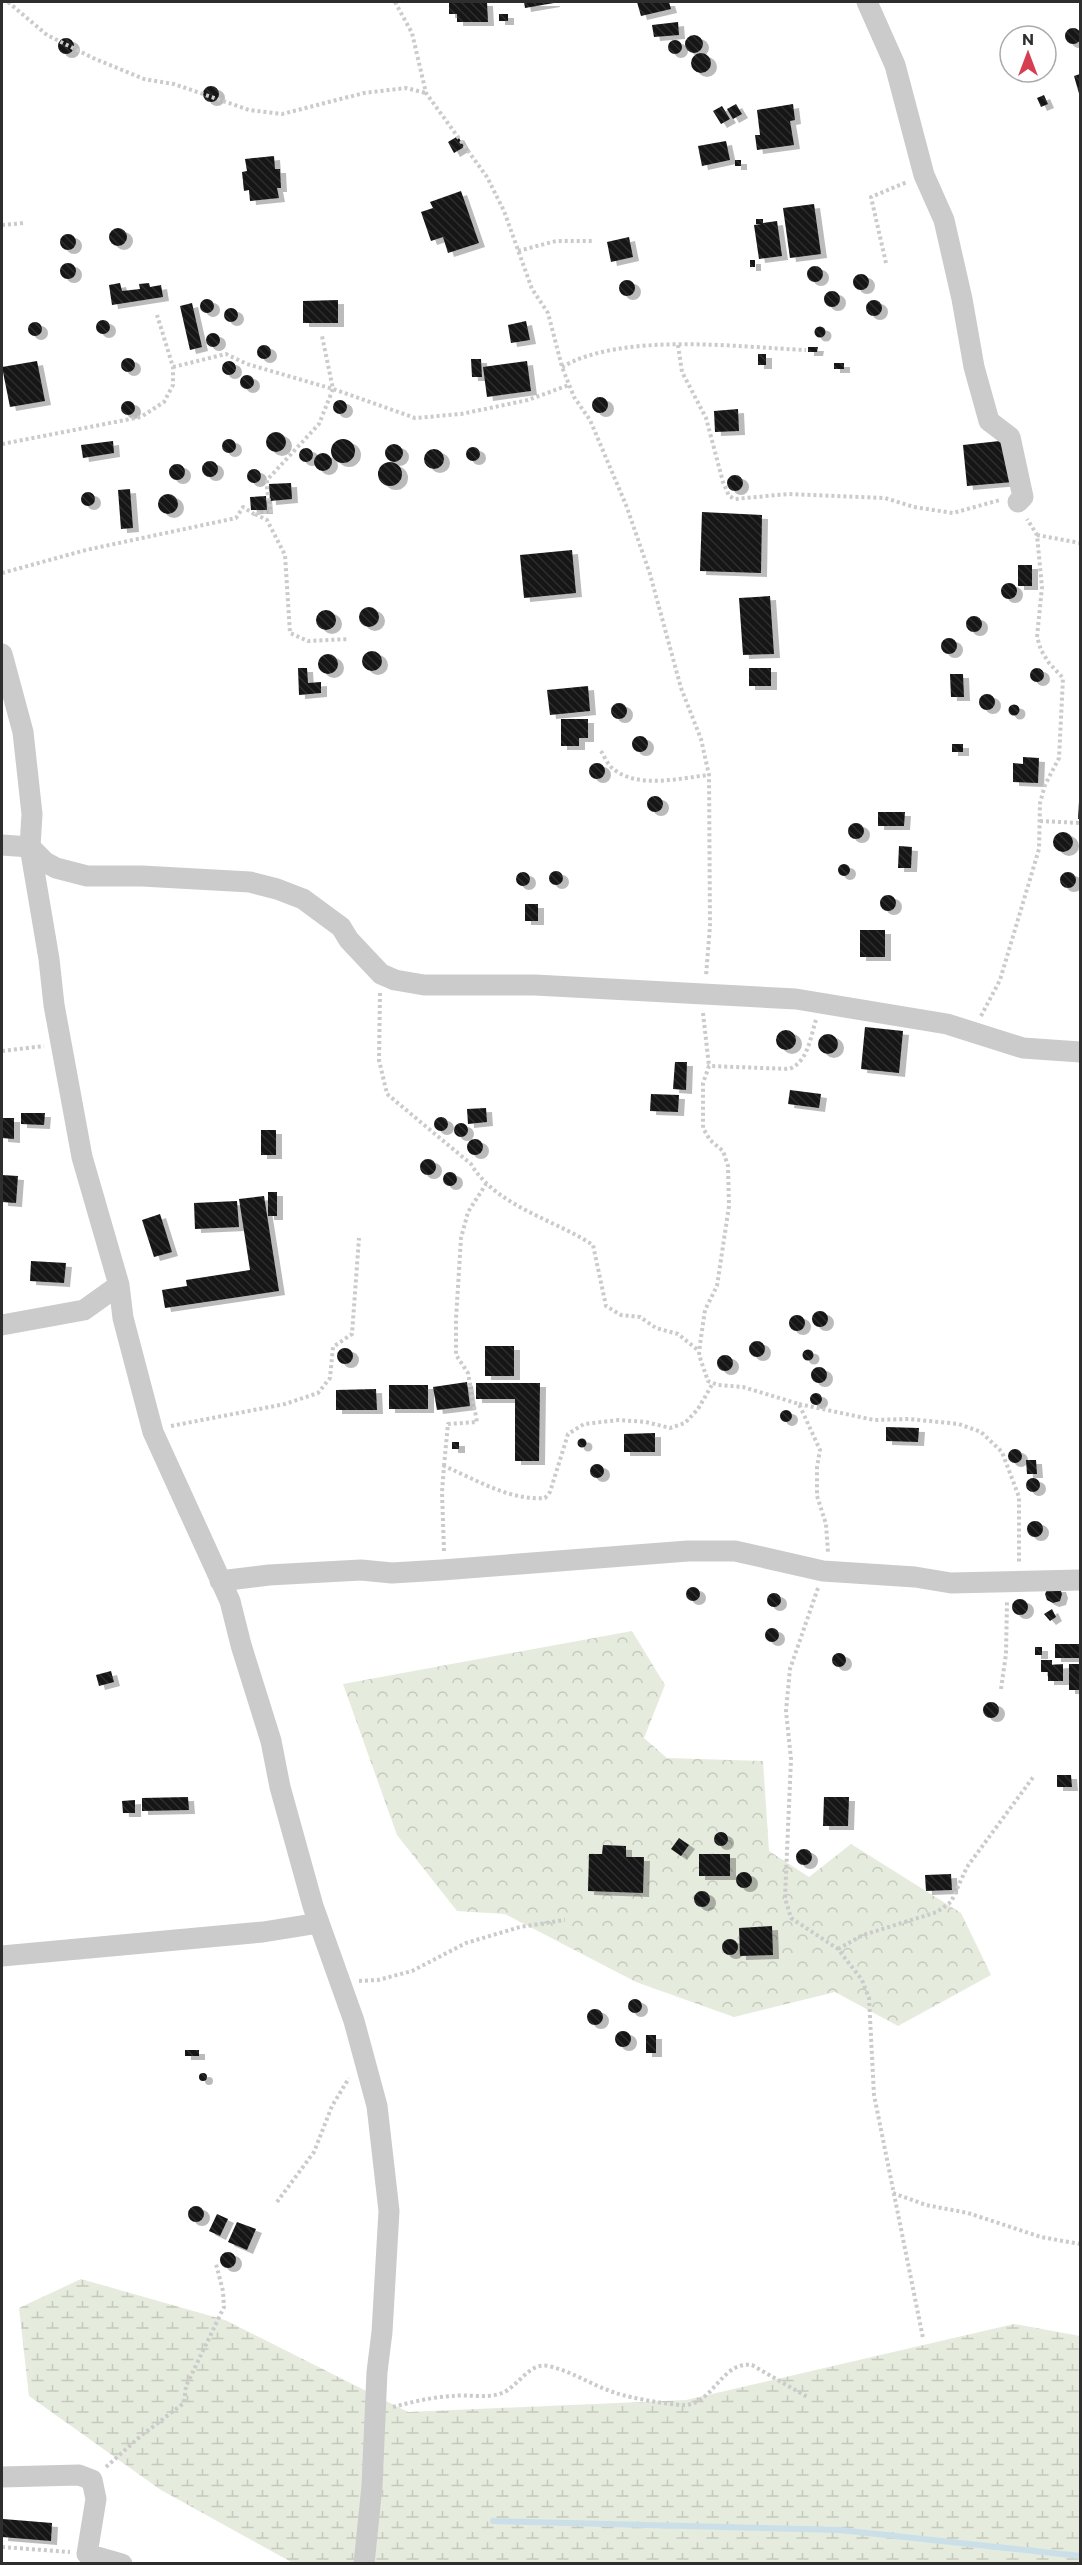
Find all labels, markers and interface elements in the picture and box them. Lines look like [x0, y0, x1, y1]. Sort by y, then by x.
north arrow [998, 24, 1058, 84]
text: N [1022, 29, 1034, 48]

